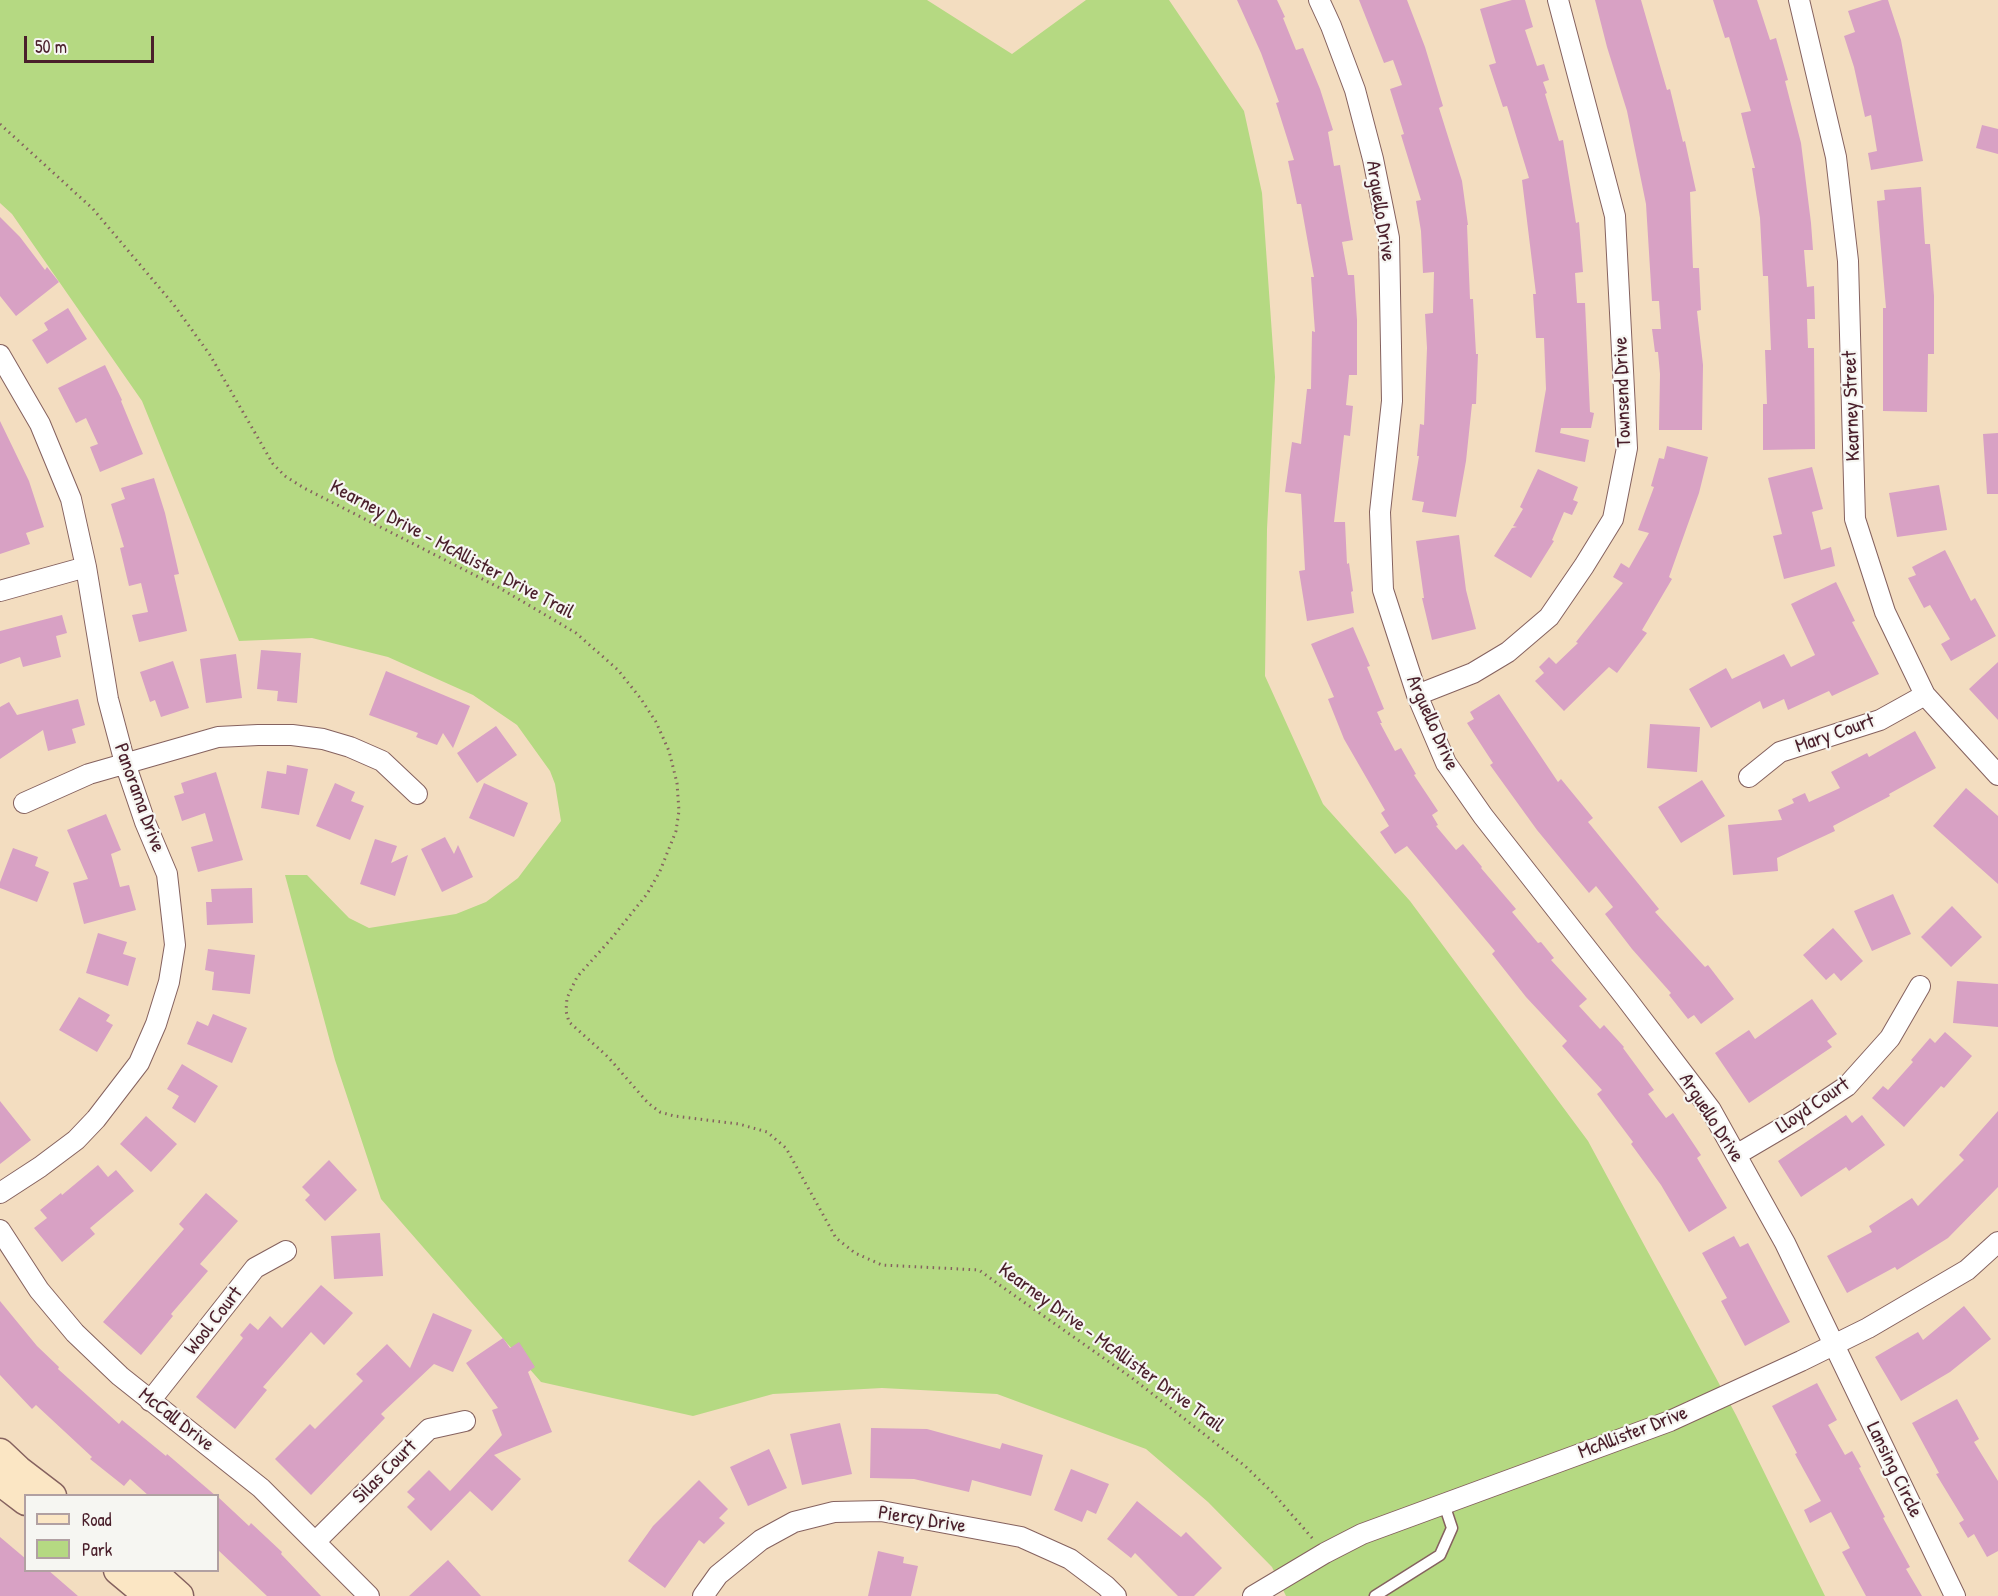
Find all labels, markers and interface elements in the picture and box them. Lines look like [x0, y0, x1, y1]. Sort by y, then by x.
scale bar [27, 24, 158, 62]
text: 50 m [35, 34, 67, 59]
street label: Arguello Drive [1360, 159, 1400, 263]
street label: Townsend Drive [1609, 336, 1637, 448]
street label: Kearney Street [1838, 350, 1866, 462]
street label: Kearney Drive - McAllister Drive Trail [326, 475, 578, 625]
street label: Arguello Drive [1400, 672, 1464, 774]
street label: Mary Court [1792, 709, 1878, 759]
street label: Panorama Drive [108, 740, 170, 856]
street label: Arguello Drive [1673, 1069, 1749, 1167]
street label: Lloyd Court [1772, 1073, 1854, 1139]
street label: Kearney Drive - McAllister Drive Trail [993, 1258, 1229, 1438]
street label: Wool Court [180, 1282, 248, 1360]
street label: McCall Drive [133, 1383, 219, 1457]
street label: McAllister Drive [1575, 1401, 1691, 1465]
street label: Lansing Circle [1861, 1418, 1927, 1522]
street label: Silas Court [348, 1435, 422, 1509]
legend [24, 1494, 219, 1572]
street label: Piercy Drive [877, 1501, 967, 1539]
text: Road [82, 1507, 112, 1532]
text: Park [82, 1537, 112, 1562]

